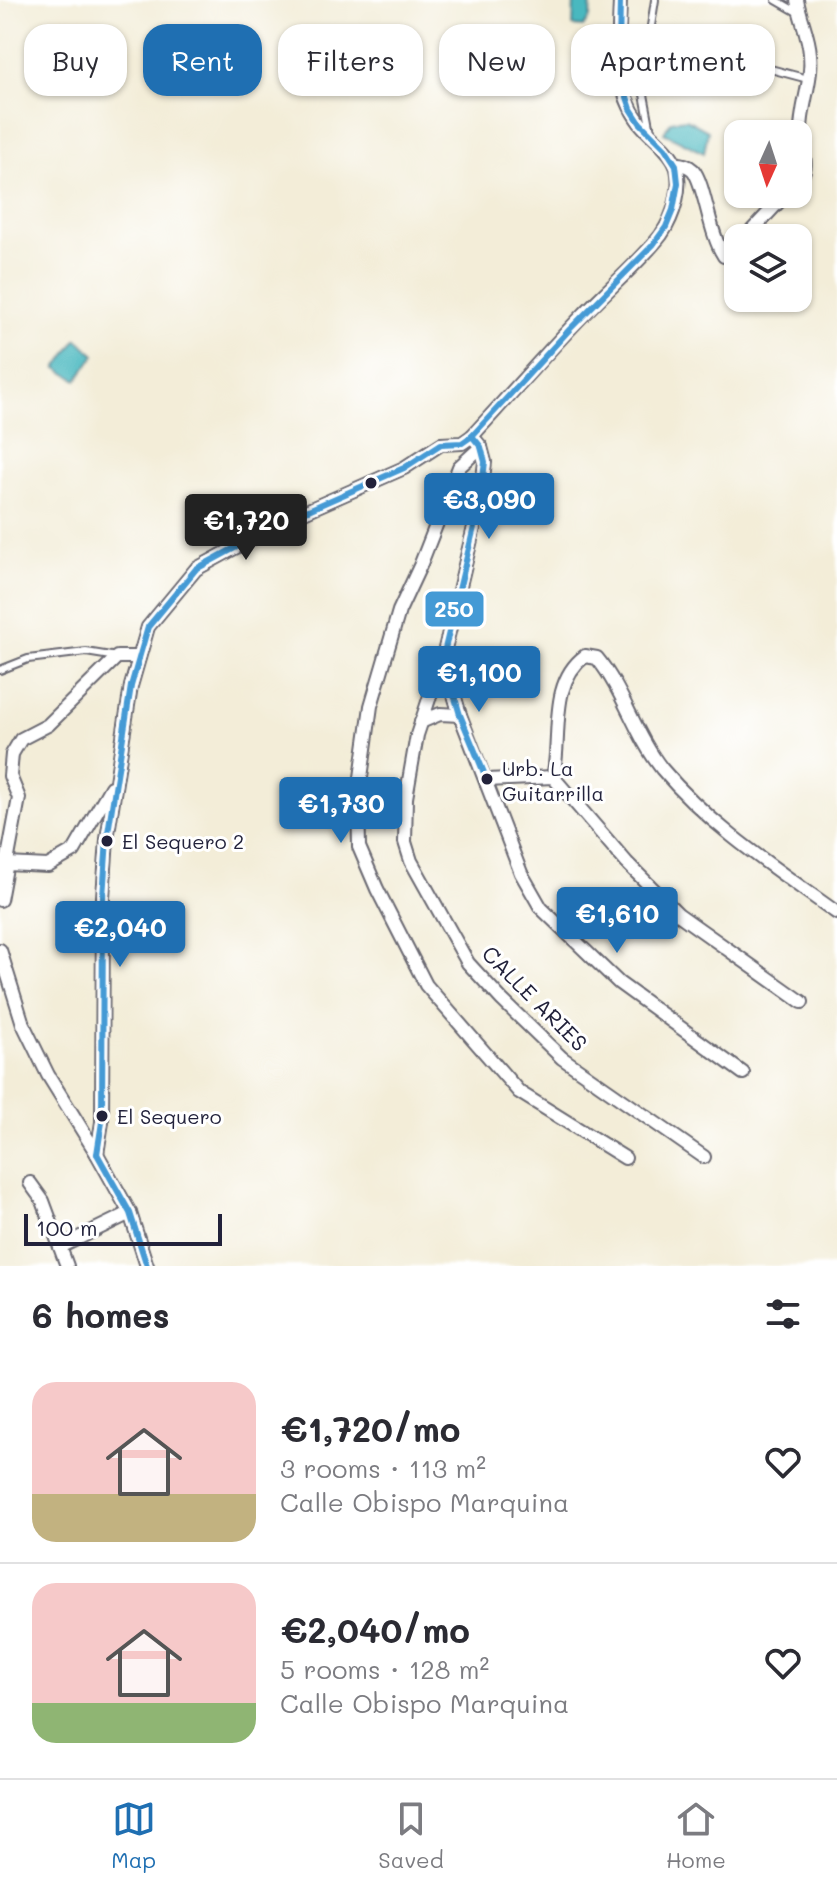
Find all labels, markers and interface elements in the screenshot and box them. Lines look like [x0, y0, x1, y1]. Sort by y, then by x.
chip: Buy [24, 24, 127, 96]
chip: Rent [143, 24, 262, 96]
chip: Filters [278, 24, 423, 96]
chip: New [439, 24, 555, 96]
chip: Apartment [571, 24, 775, 96]
north arrow [724, 120, 812, 208]
map controls [724, 120, 812, 312]
button: layers [724, 224, 812, 312]
pin: €3,090 [424, 473, 554, 541]
unlabelled marker [363, 475, 379, 491]
text: €3,090 [442, 482, 536, 516]
pin: €1,720 [181, 494, 311, 562]
text: €1,720 [203, 503, 289, 537]
line badge: 250 [424, 590, 485, 628]
text: 250 [434, 594, 474, 623]
pin: €1,100 [414, 646, 544, 714]
text: €1,100 [436, 655, 522, 689]
place label: Urb. La Guitarrilla [502, 755, 604, 806]
marker: Urb. La Guitarrilla [479, 771, 495, 787]
pin: €1,730 [276, 777, 406, 845]
text: €1,730 [297, 786, 385, 820]
place label: El Sequero 2 [122, 828, 244, 854]
marker: El Sequero 2 [99, 833, 115, 849]
pin: €1,610 [552, 887, 682, 955]
text: €1,610 [575, 896, 659, 930]
pin: €2,040 [55, 901, 185, 969]
text: €2,040 [73, 910, 167, 944]
street label: CALLE ARIES [476, 939, 594, 1057]
place label: El Sequero [117, 1103, 222, 1129]
marker: El Sequero [94, 1108, 110, 1124]
scale bar [24, 1210, 222, 1246]
text: 100 m [36, 1213, 98, 1242]
text: 6 homes [32, 1292, 170, 1337]
icon: filters [761, 1292, 805, 1336]
text: €1,720/mo [280, 1406, 460, 1451]
icon: home [96, 1414, 192, 1510]
icon: heart [761, 1440, 805, 1484]
text: 3 rooms · 113 m² [280, 1451, 486, 1485]
text: Calle Obispo Marquina [280, 1485, 569, 1519]
text: €2,040/mo [280, 1607, 470, 1652]
icon: home [96, 1615, 192, 1711]
icon: heart [761, 1641, 805, 1685]
text: 5 rooms · 128 m² [280, 1652, 489, 1686]
text: Calle Obispo Marquina [280, 1686, 569, 1720]
tab: Map [111, 1797, 156, 1874]
tab: Saved [378, 1797, 444, 1874]
tab: Home [666, 1797, 726, 1874]

